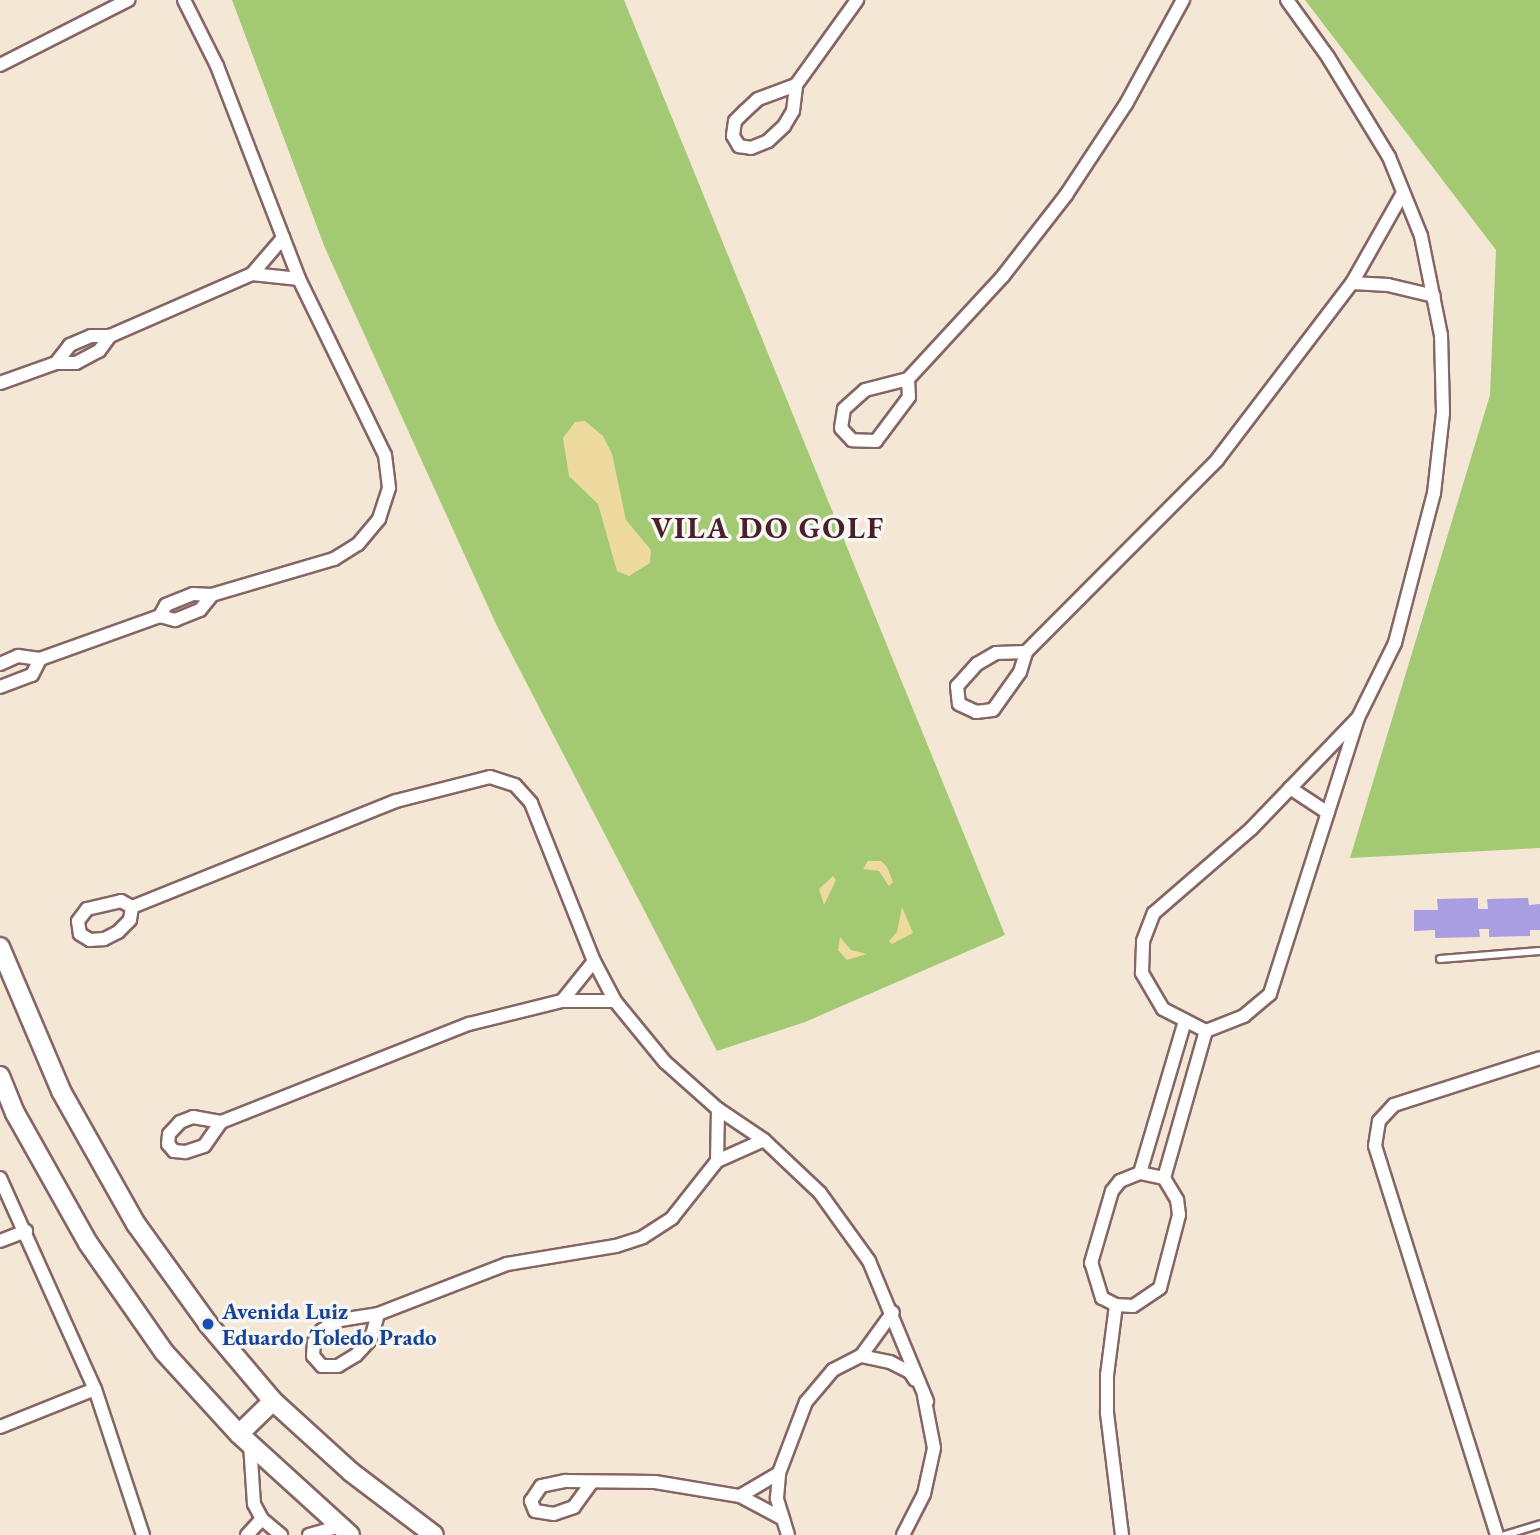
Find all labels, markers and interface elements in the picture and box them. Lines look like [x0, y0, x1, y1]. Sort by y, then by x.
district label: VILA DO GOLF [652, 510, 884, 546]
place label: Avenida Luiz Eduardo Toledo Prado [222, 1297, 437, 1351]
marker: Avenida Luiz Eduardo Toledo Prado [200, 1316, 216, 1332]

